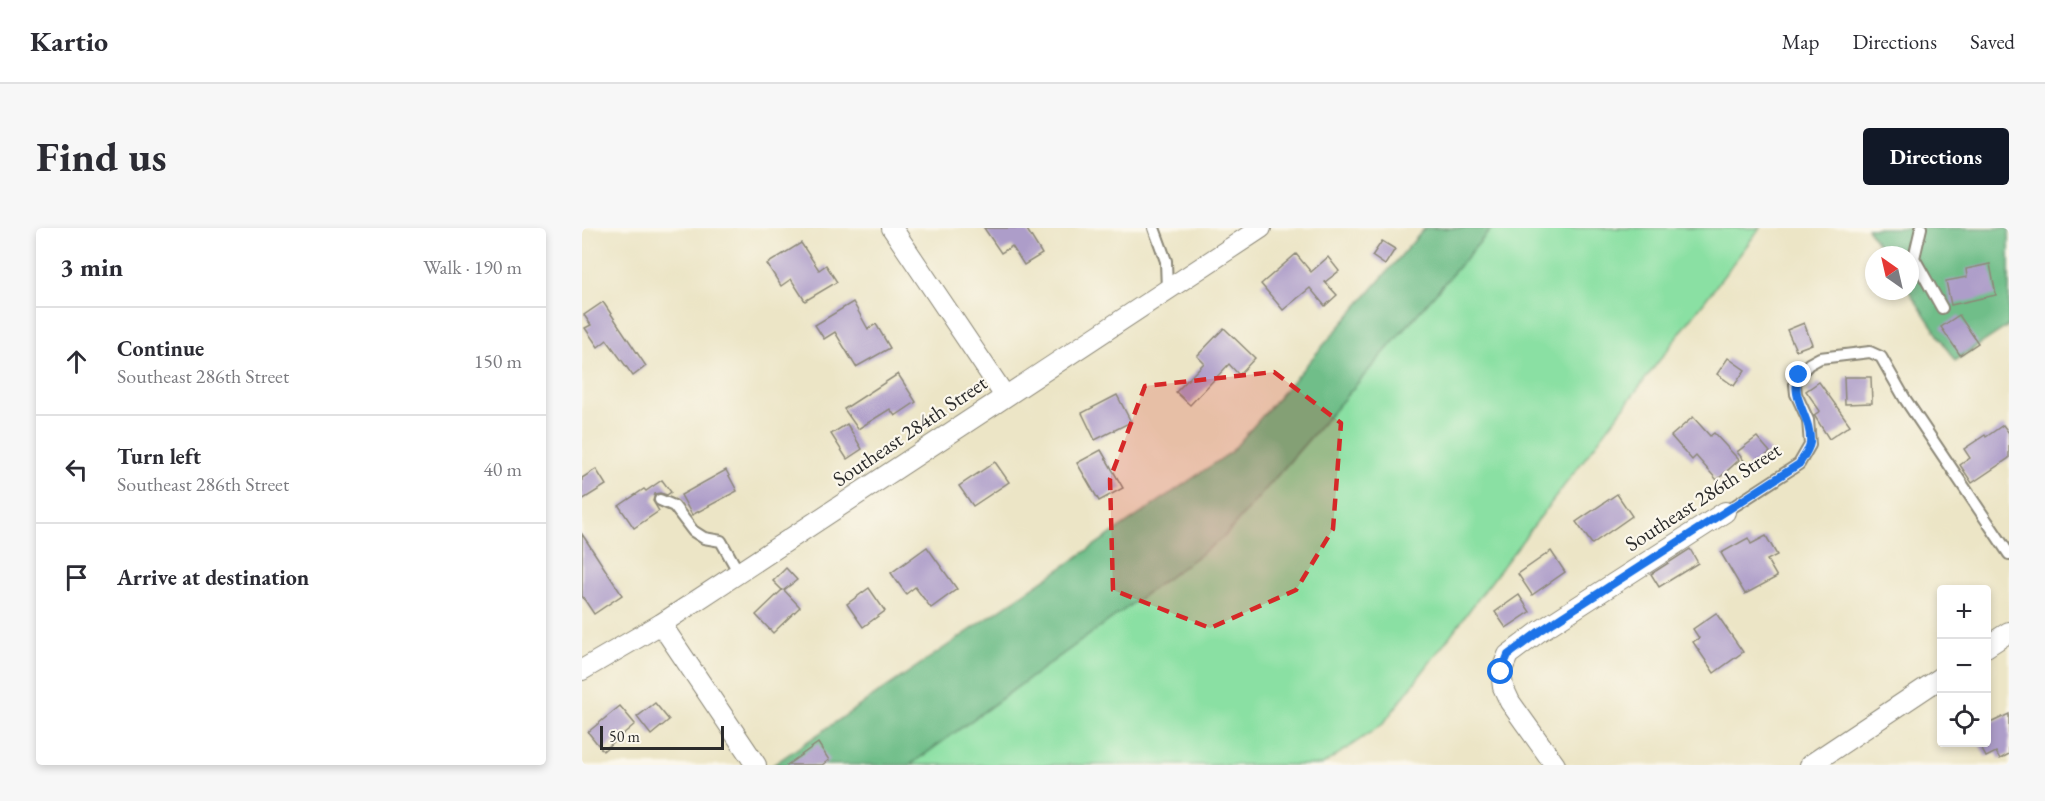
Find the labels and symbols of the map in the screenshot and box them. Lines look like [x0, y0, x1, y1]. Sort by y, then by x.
north arrow [1865, 246, 1919, 300]
route end [1785, 361, 1811, 387]
street label: Southeast 284th Street [827, 369, 993, 492]
street label: Southeast 286th Street [1620, 436, 1786, 557]
route start [1487, 658, 1513, 684]
scale bar [600, 723, 724, 750]

